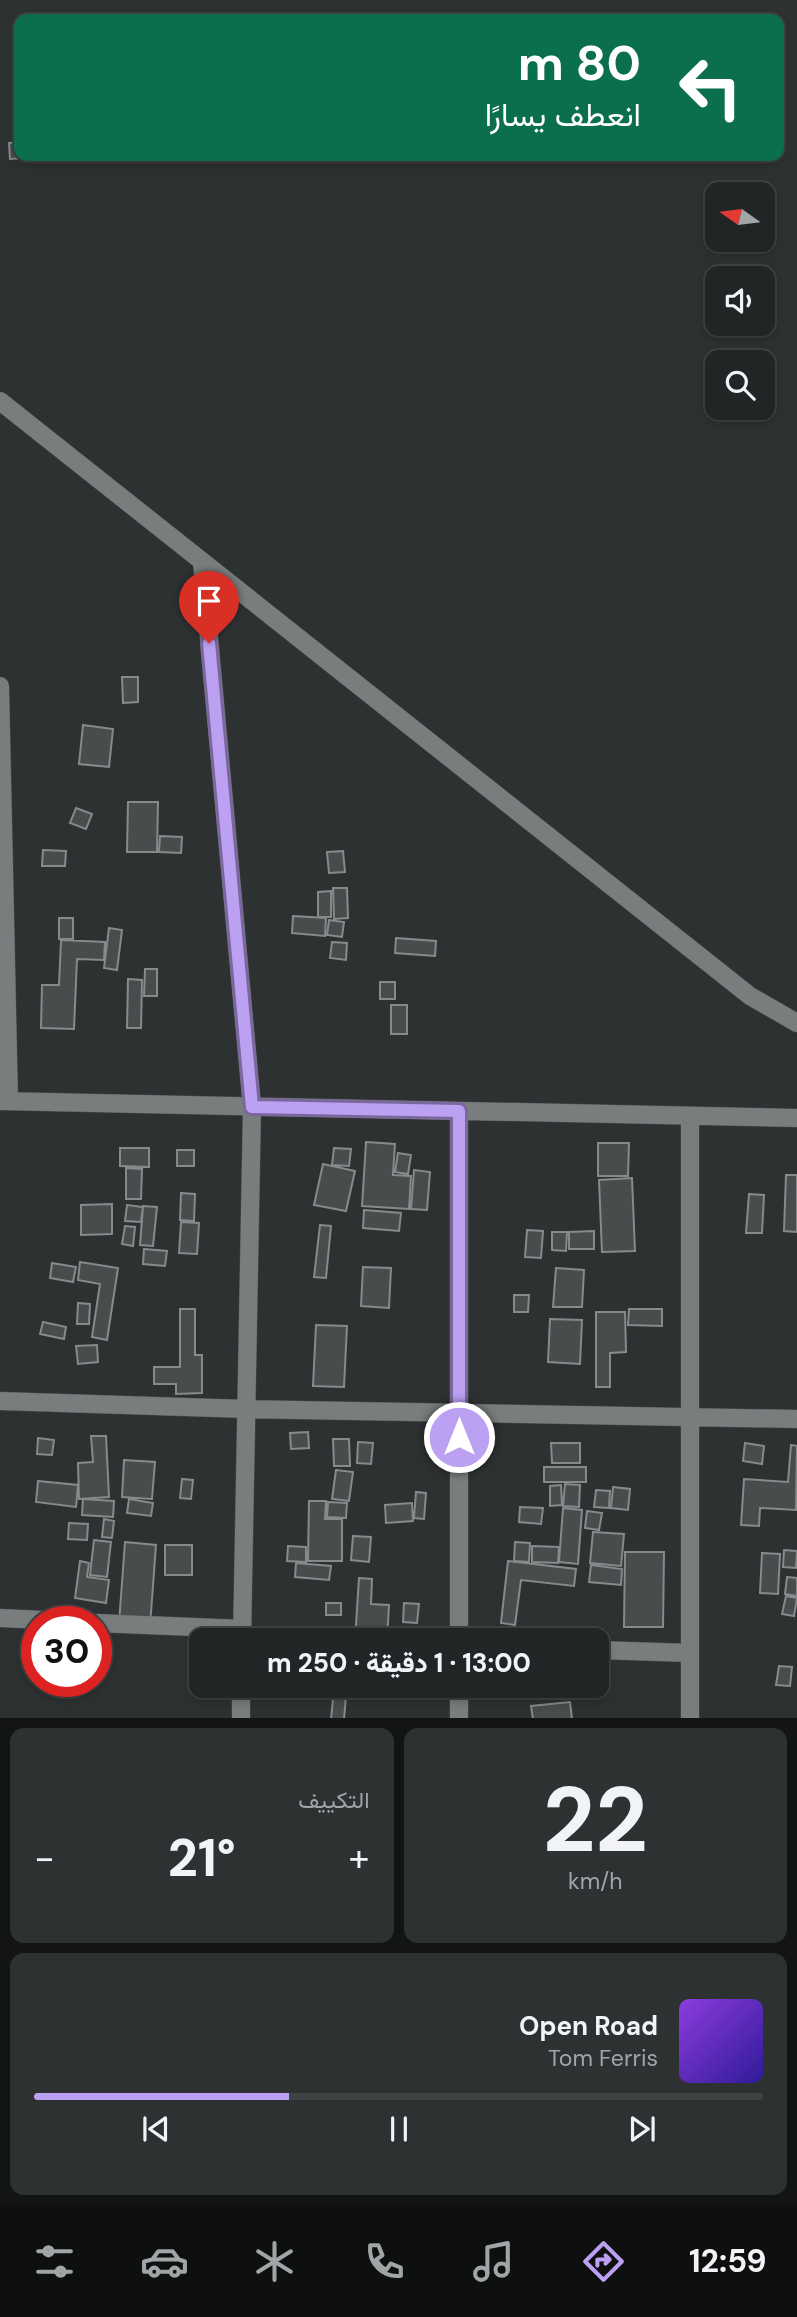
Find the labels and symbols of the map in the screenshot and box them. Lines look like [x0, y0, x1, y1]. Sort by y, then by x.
north arrow [705, 182, 775, 252]
pin [179, 571, 239, 643]
position arrow [422, 1400, 496, 1474]
speed limit sign: 30 [21, 1606, 112, 1697]

